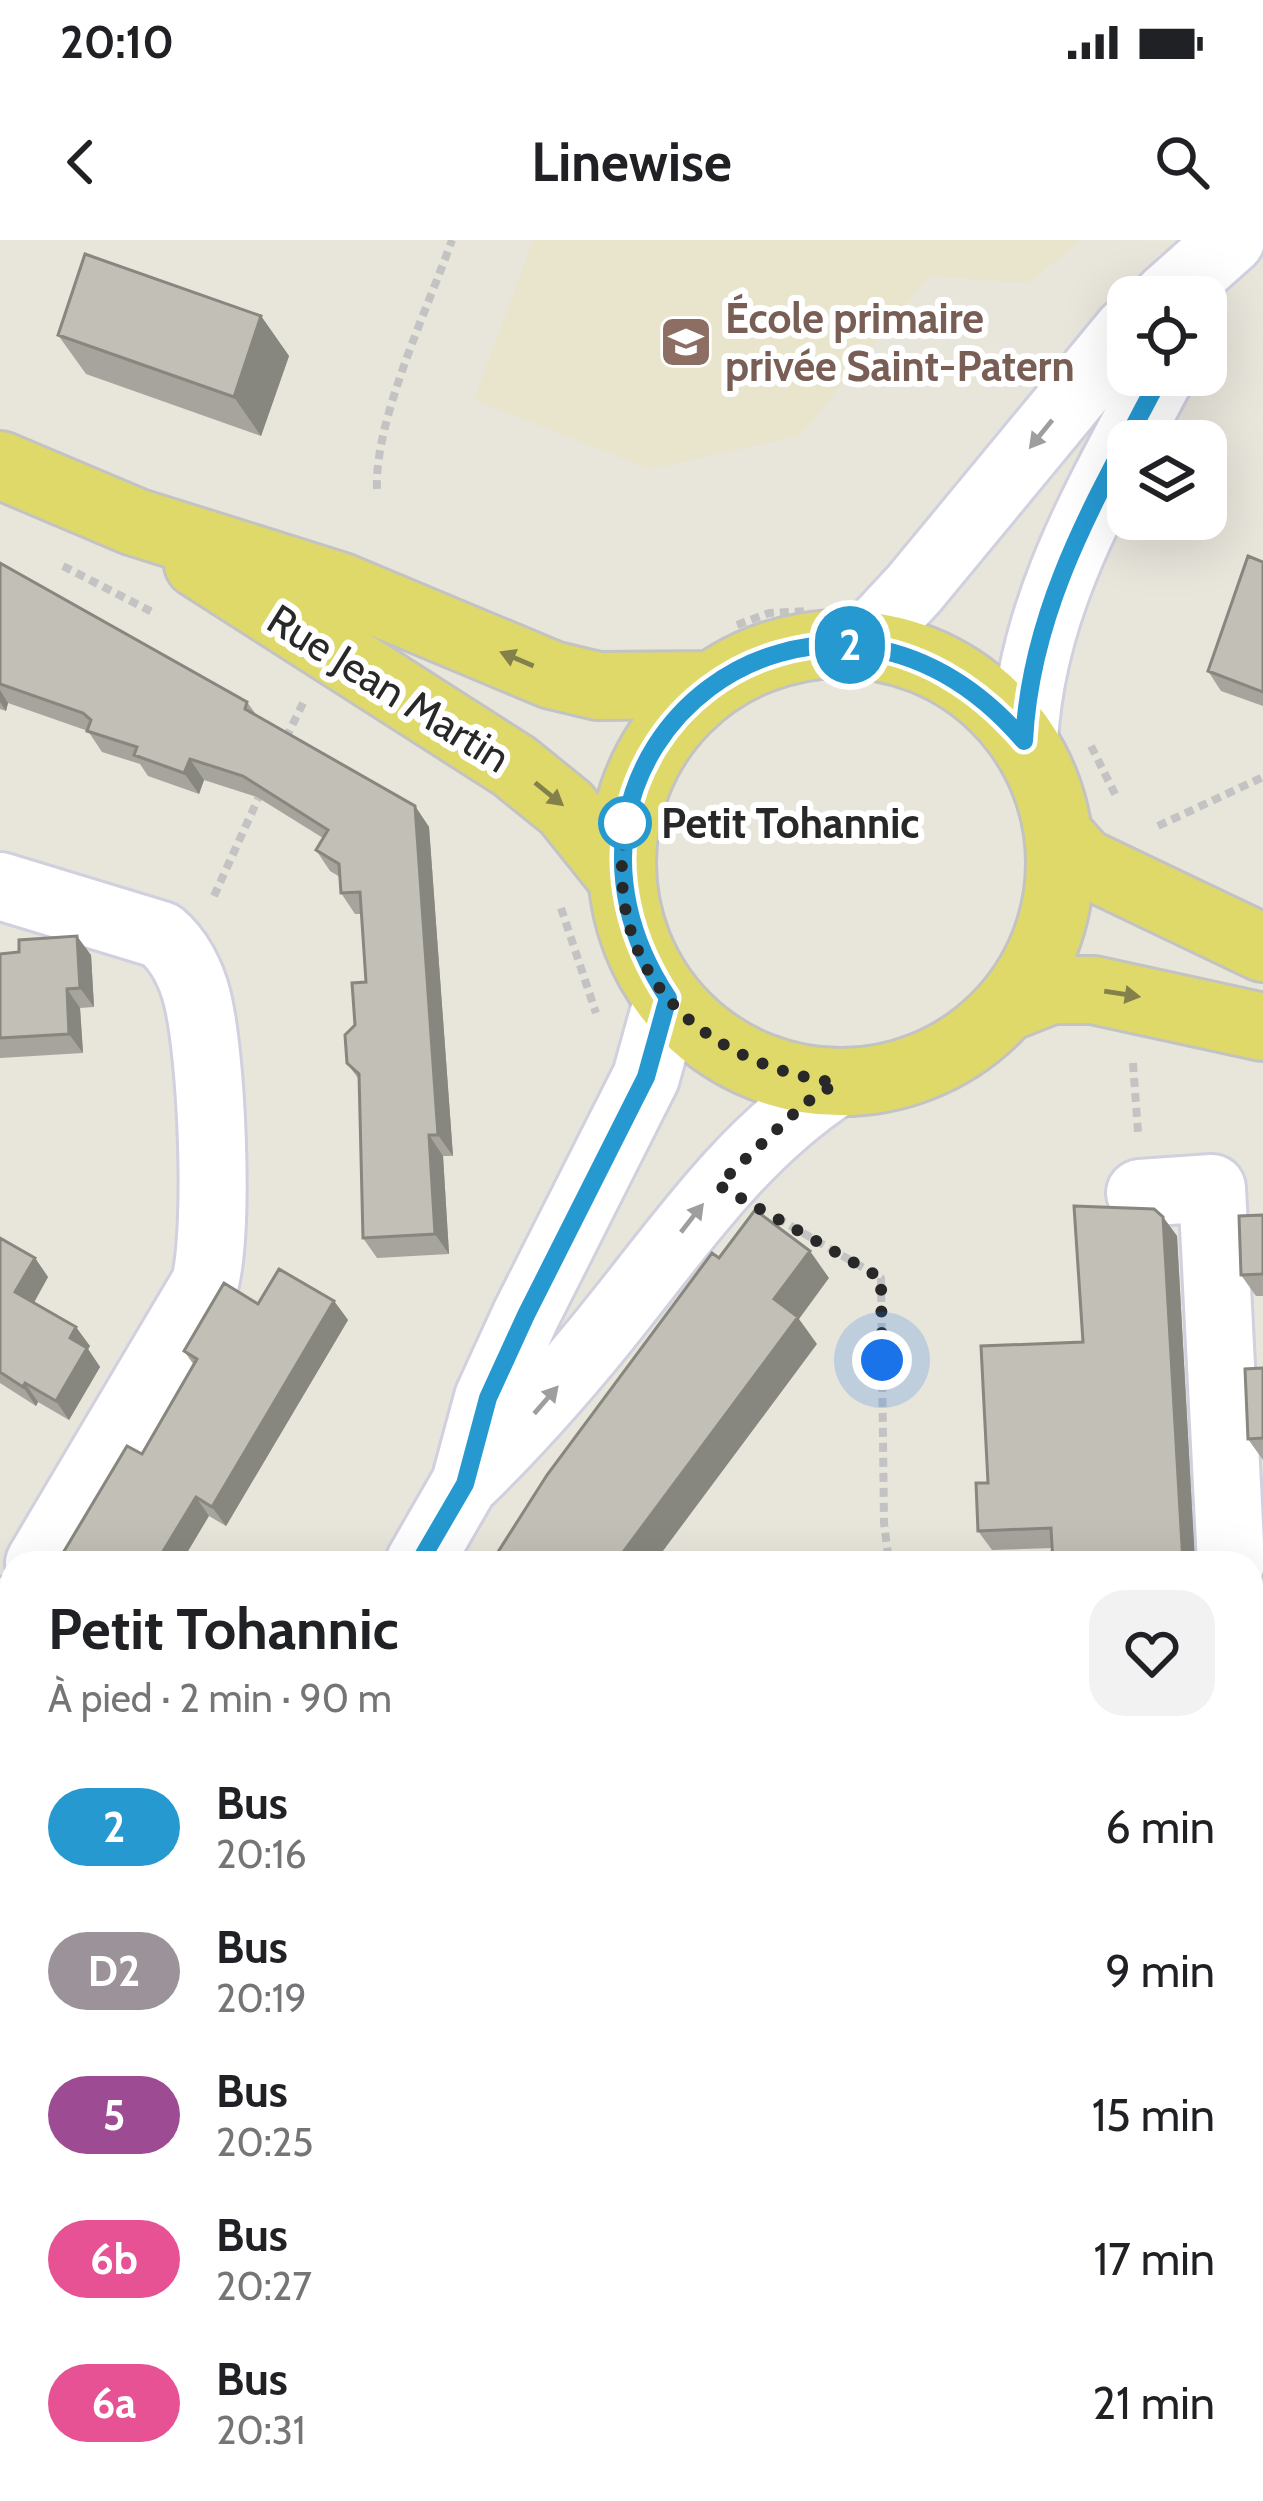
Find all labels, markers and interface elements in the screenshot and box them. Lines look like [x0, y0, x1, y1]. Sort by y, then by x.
text: 20:10 [60, 15, 174, 69]
icon: back [48, 129, 114, 195]
text: Linewise [531, 129, 732, 195]
icon: search [1149, 129, 1215, 195]
map controls [1107, 276, 1227, 540]
button: locate [1107, 276, 1227, 396]
place label: École primaire privée Saint-Patern [725, 292, 1075, 392]
school or university icon: École primaire privée Saint-Patern [658, 314, 714, 370]
one-way arrow [1029, 418, 1054, 449]
button: layers [1107, 420, 1227, 540]
street label: Rue Jean Martin [258, 593, 520, 783]
line badge: 2 [811, 606, 889, 684]
text: 2 [839, 619, 861, 671]
one-way arrow [499, 649, 534, 669]
one-way arrow [533, 780, 564, 806]
place label: Petit Tohannic [661, 797, 919, 849]
marker: Petit Tohannic [600, 798, 650, 848]
one-way arrow [1103, 986, 1141, 1004]
one-way arrow [680, 1202, 704, 1233]
your location [852, 1330, 912, 1390]
one-way arrow [532, 1385, 559, 1415]
button: heart [1089, 1590, 1215, 1716]
text: Petit Tohannic [48, 1594, 399, 1663]
text: À pied · 2 min · 90 m [48, 1674, 392, 1722]
text: Bus [216, 1776, 288, 1830]
text: 6 min [1105, 1800, 1215, 1854]
text: 2 [103, 1801, 125, 1853]
text: 20:16 [216, 1830, 307, 1878]
text: Bus [216, 1920, 288, 1974]
text: 9 min [1105, 1944, 1215, 1998]
text: D2 [88, 1945, 140, 1997]
text: 20:19 [216, 1974, 307, 2022]
text: Bus [216, 2064, 288, 2118]
text: 15 min [1092, 2088, 1215, 2142]
text: 5 [103, 2089, 125, 2141]
text: 20:25 [216, 2118, 313, 2166]
text: Bus [216, 2208, 288, 2262]
text: 17 min [1093, 2232, 1215, 2286]
text: 6b [90, 2233, 138, 2285]
text: 20:27 [216, 2262, 312, 2310]
text: Bus [216, 2352, 288, 2406]
text: 21 min [1092, 2376, 1215, 2430]
text: 6a [92, 2377, 136, 2429]
text: 20:31 [216, 2406, 306, 2454]

